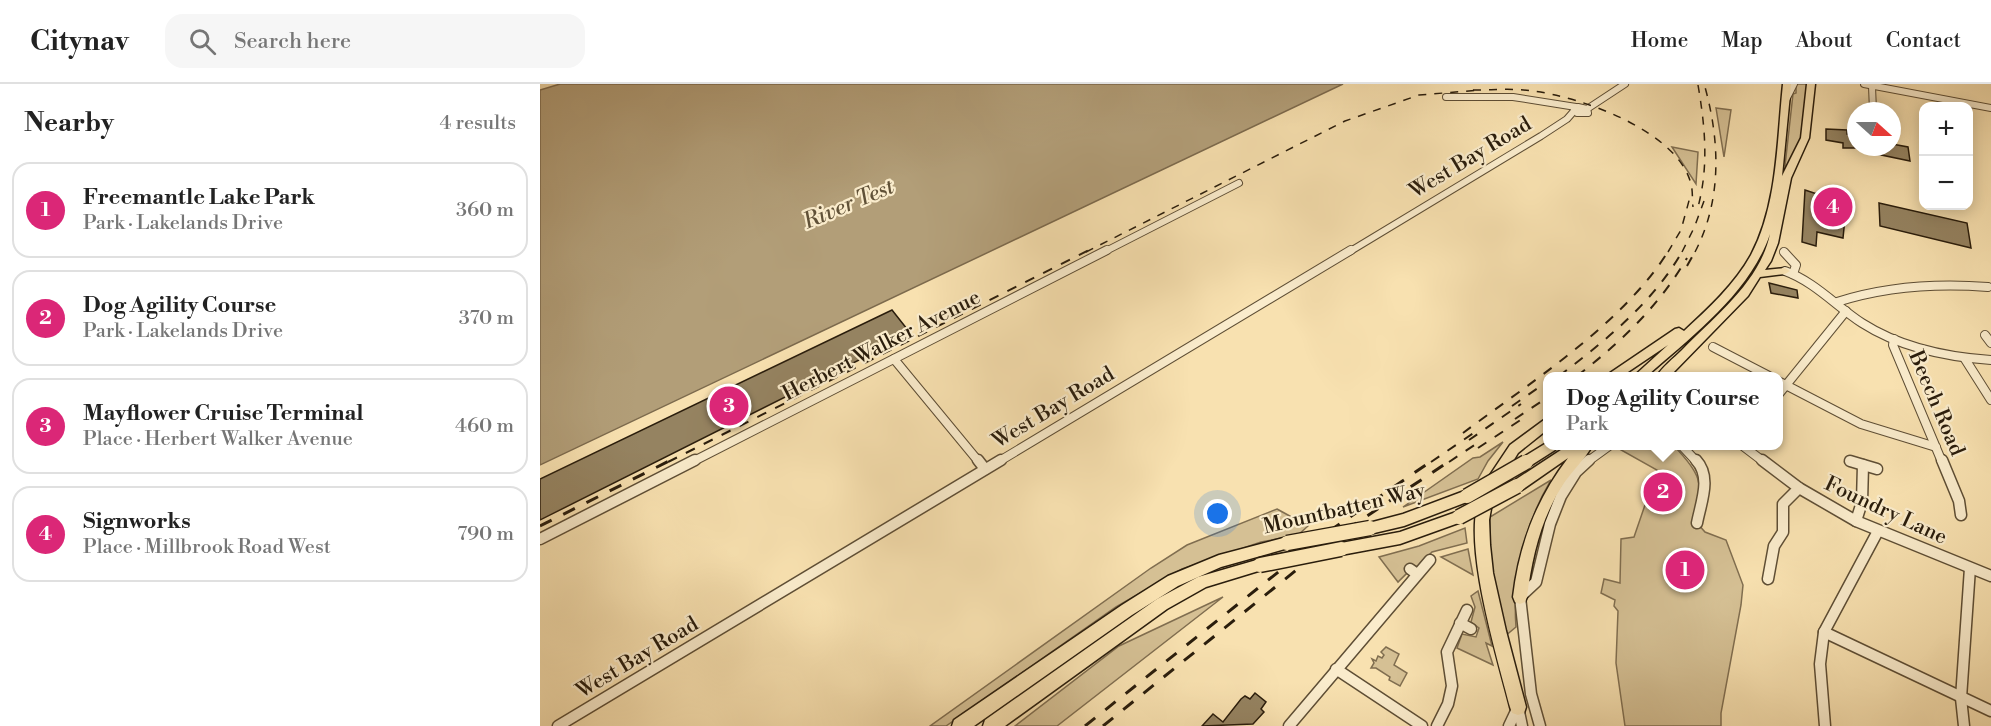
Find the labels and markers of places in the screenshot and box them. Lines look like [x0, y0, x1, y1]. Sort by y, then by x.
pin: 4 [1814, 184, 1852, 230]
pin: 3 [710, 384, 748, 428]
pin: 2 [1644, 470, 1682, 514]
pin: 1 [1666, 548, 1704, 592]

